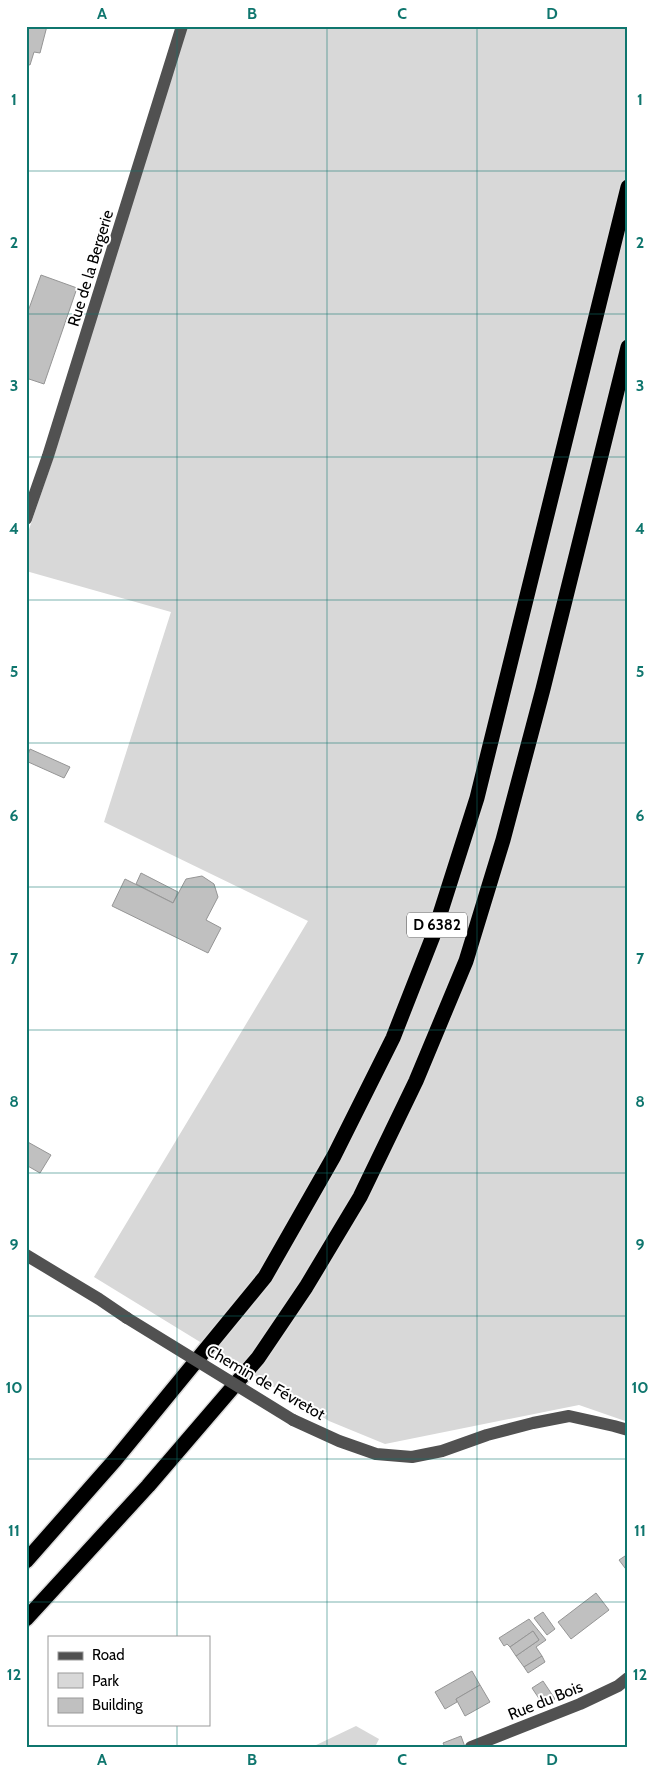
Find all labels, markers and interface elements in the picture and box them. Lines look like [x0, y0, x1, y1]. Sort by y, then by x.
text: A [97, 4, 107, 23]
text: B [247, 4, 257, 23]
text: C [397, 4, 407, 23]
text: D [546, 4, 558, 23]
text: 1 [11, 90, 17, 109]
text: 1 [637, 90, 643, 109]
street label: Rue de la Bergerie [64, 208, 117, 329]
text: 2 [10, 233, 18, 252]
text: 2 [636, 233, 644, 252]
text: 3 [10, 376, 18, 395]
text: 3 [636, 376, 644, 395]
text: 4 [9, 519, 19, 538]
text: 4 [635, 519, 645, 538]
text: 5 [10, 662, 18, 681]
text: 5 [636, 662, 644, 681]
text: 6 [10, 806, 19, 825]
text: 6 [636, 806, 645, 825]
road number: D 6382 [407, 912, 467, 938]
text: 7 [10, 949, 19, 968]
text: 7 [636, 949, 645, 968]
text: 8 [9, 1092, 19, 1111]
text: 8 [635, 1092, 645, 1111]
text: 9 [10, 1235, 19, 1254]
text: 9 [636, 1235, 645, 1254]
street label: Chemin de Févretot [203, 1341, 329, 1424]
text: 10 [5, 1378, 23, 1397]
text: 10 [631, 1378, 649, 1397]
text: 11 [8, 1521, 20, 1540]
text: 11 [634, 1521, 646, 1540]
legend [48, 1636, 210, 1726]
text: Road [92, 1646, 125, 1664]
text: 12 [7, 1665, 21, 1684]
text: 12 [633, 1665, 647, 1684]
text: Park [92, 1672, 119, 1690]
street label: Rue du Bois [505, 1677, 586, 1724]
text: Building [92, 1696, 143, 1714]
text: A [97, 1750, 107, 1769]
text: B [247, 1750, 257, 1769]
text: C [397, 1750, 407, 1769]
text: D [546, 1750, 558, 1769]

